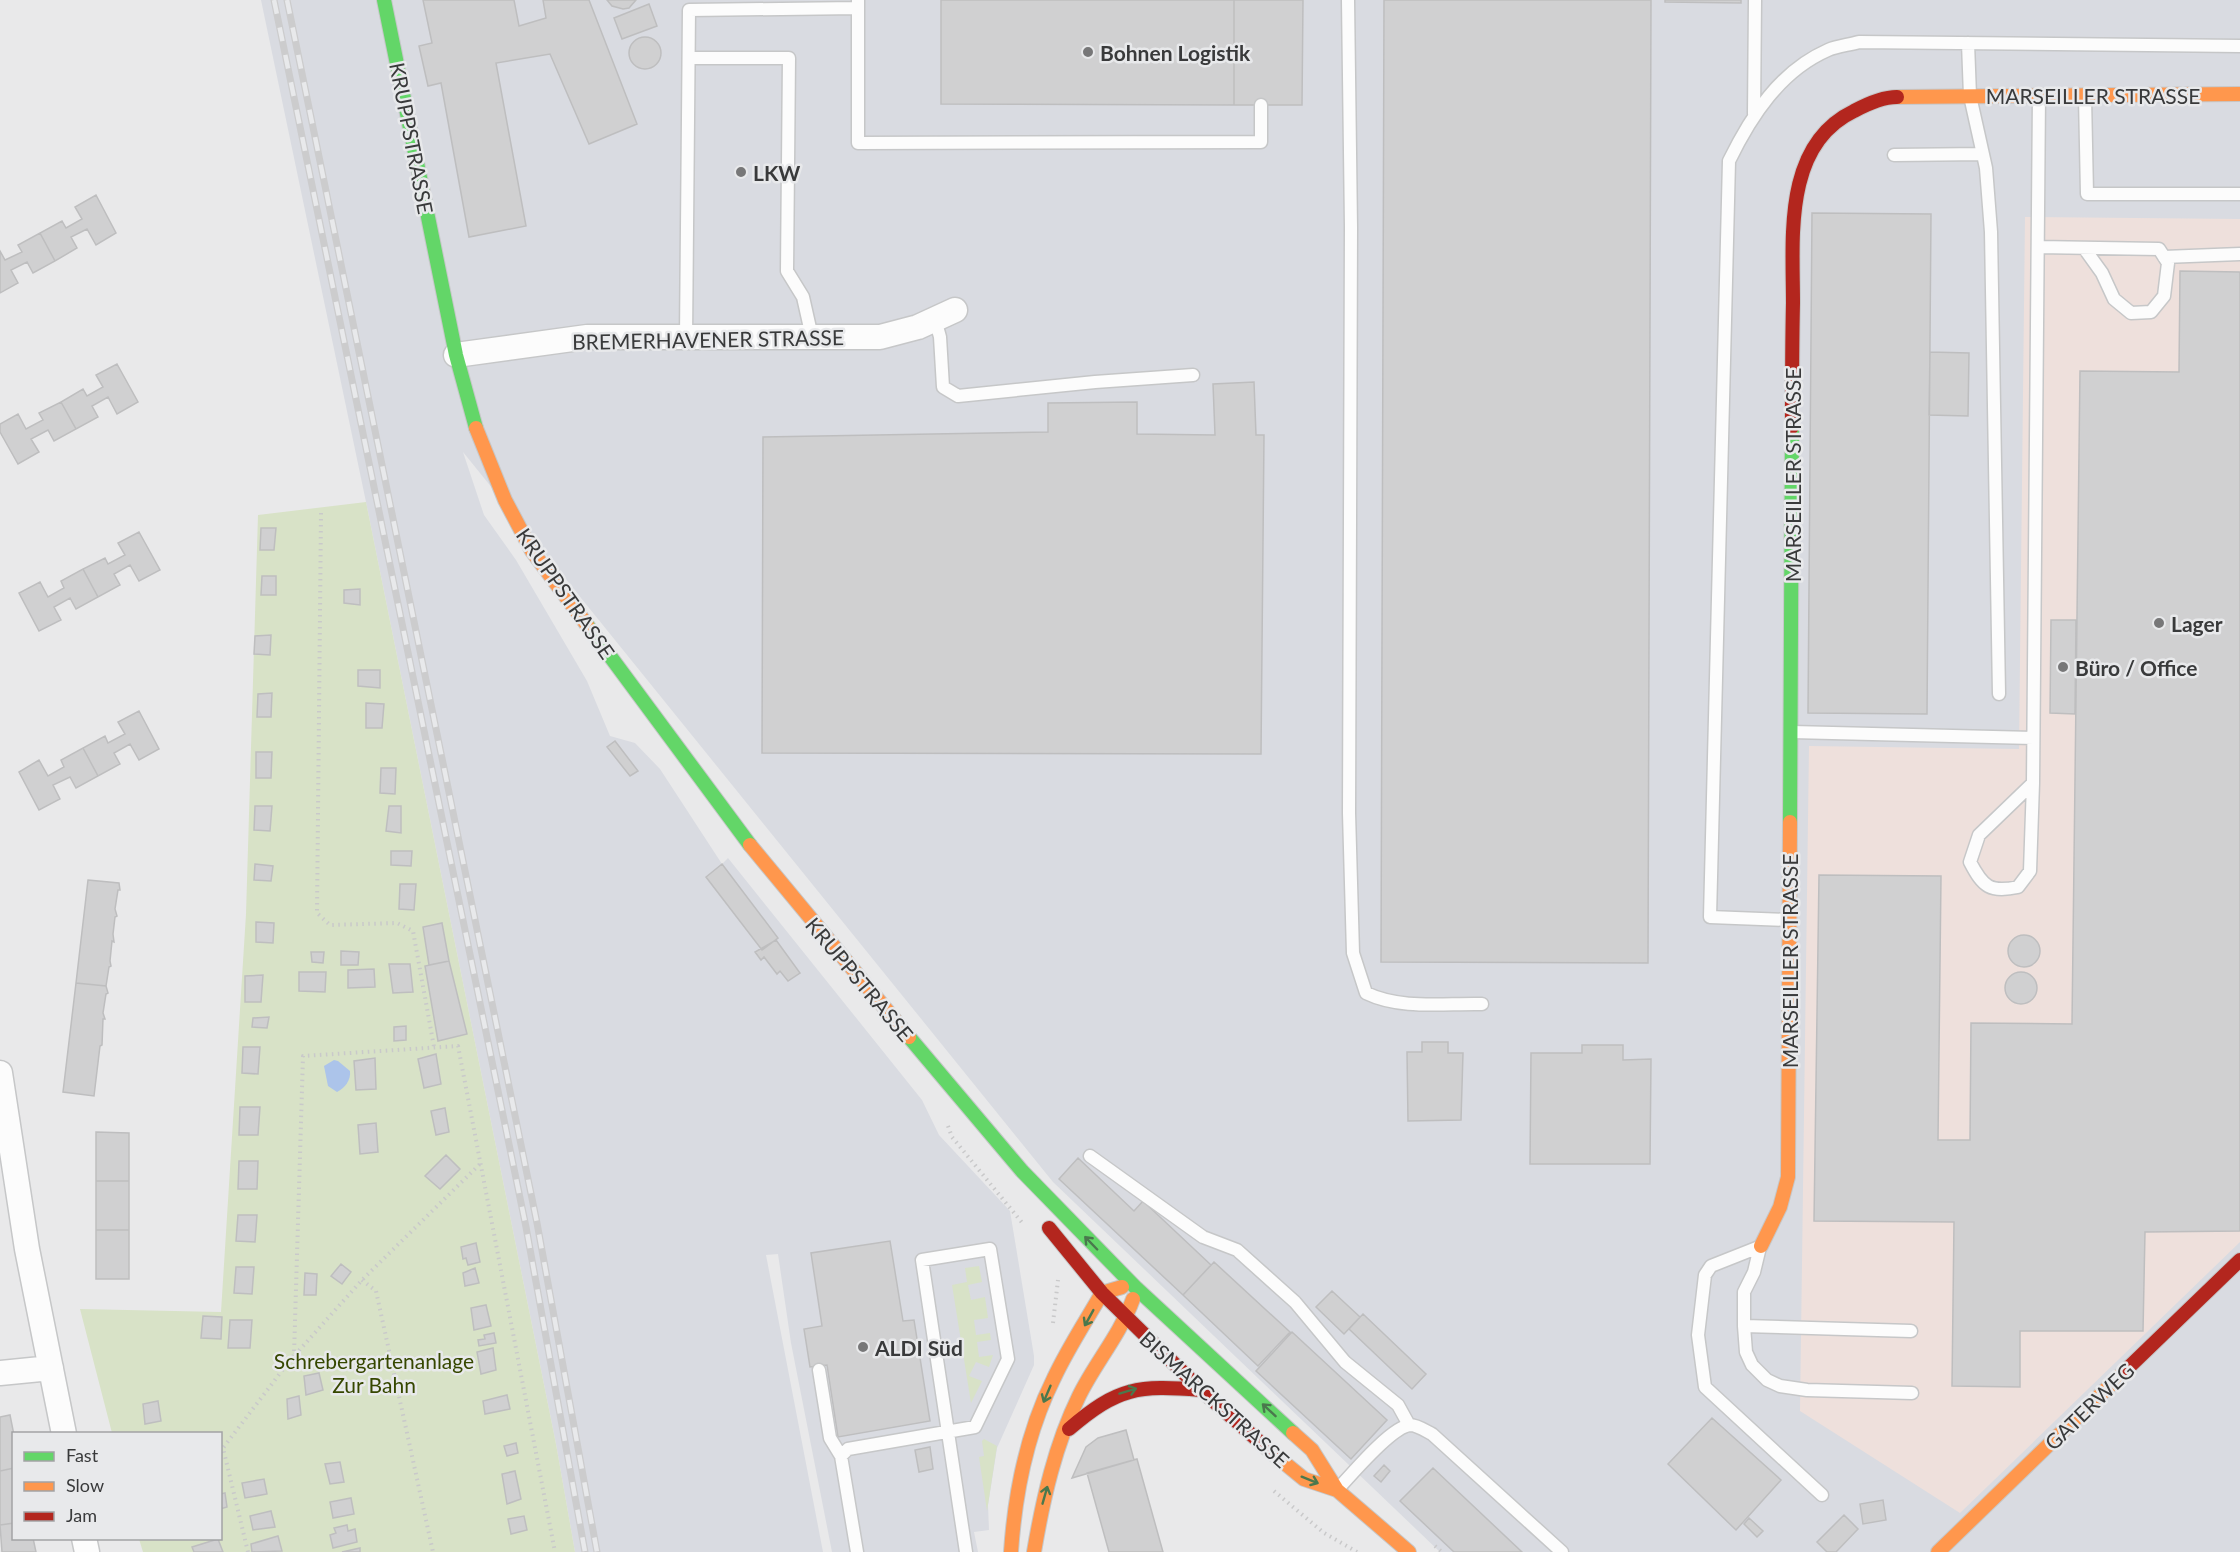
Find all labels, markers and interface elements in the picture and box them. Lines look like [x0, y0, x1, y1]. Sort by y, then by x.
place label: Bohnen Logistik [1100, 40, 1251, 65]
marker: Bohnen Logistik [1081, 45, 1095, 59]
street label: KRUPPSTRASSE [385, 60, 439, 216]
street label: MARSEILLER STRASSE [1986, 83, 2200, 108]
place label: LKW [753, 160, 800, 185]
marker: LKW [734, 165, 748, 179]
street label: BREMERHAVENER STRASSE [572, 324, 844, 354]
street label: MARSEILLER STRASSE [1780, 368, 1805, 582]
street label: KRUPPSTRASSE [512, 523, 620, 663]
place label: Lager [2171, 611, 2223, 636]
marker: Lager [2152, 616, 2166, 630]
place label: Büro / Office [2075, 655, 2197, 680]
marker: Büro / Office [2056, 660, 2070, 674]
street label: MARSEILLER STRASSE [1777, 854, 1802, 1068]
street label: KRUPPSTRASSE [801, 912, 919, 1046]
one-way arrow [1084, 1236, 1098, 1251]
one-way arrow [1082, 1309, 1094, 1326]
street label: BISMARCKSTRASSE [1135, 1326, 1295, 1472]
place label: ALDI Süd [874, 1335, 963, 1360]
marker: ALDI Süd [856, 1340, 870, 1354]
park label: Schrebergartenanlage Zur Bahn [274, 1348, 474, 1397]
street label: GATERWEG [2039, 1357, 2139, 1455]
one-way arrow [1041, 1384, 1052, 1403]
one-way arrow [1118, 1385, 1137, 1396]
one-way arrow [1261, 1403, 1276, 1418]
legend [12, 1432, 222, 1540]
text: Fast [66, 1444, 99, 1466]
text: Slow [66, 1474, 104, 1496]
one-way arrow [1301, 1475, 1319, 1486]
one-way arrow [1040, 1486, 1051, 1505]
text: Jam [66, 1504, 97, 1526]

